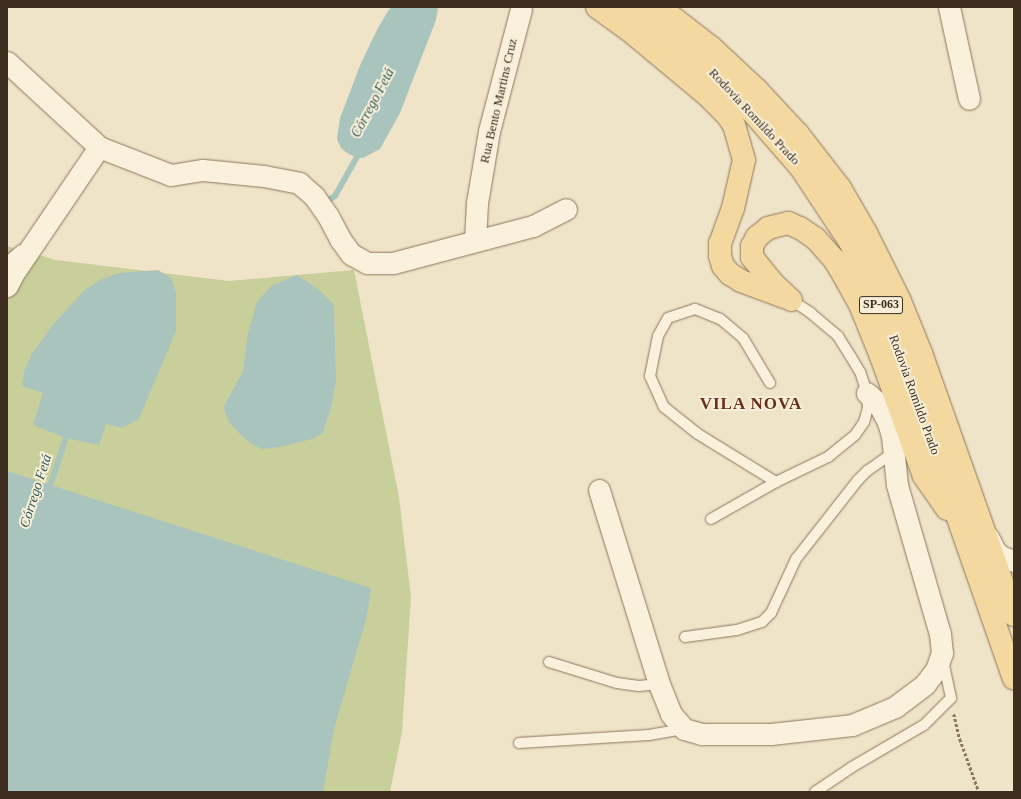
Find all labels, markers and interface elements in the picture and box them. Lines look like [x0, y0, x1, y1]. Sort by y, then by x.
street label: Rua Bento Martins Cruz [477, 37, 521, 165]
water label: Córrego Fetá [348, 65, 398, 141]
street label: Rodovia Romildo Prado [705, 65, 803, 169]
road number: SP-063 [859, 295, 903, 315]
street label: Rodovia Romildo Prado [885, 333, 943, 457]
district label: VILA NOVA [699, 394, 803, 414]
water label: Córrego Fetá [16, 452, 56, 530]

